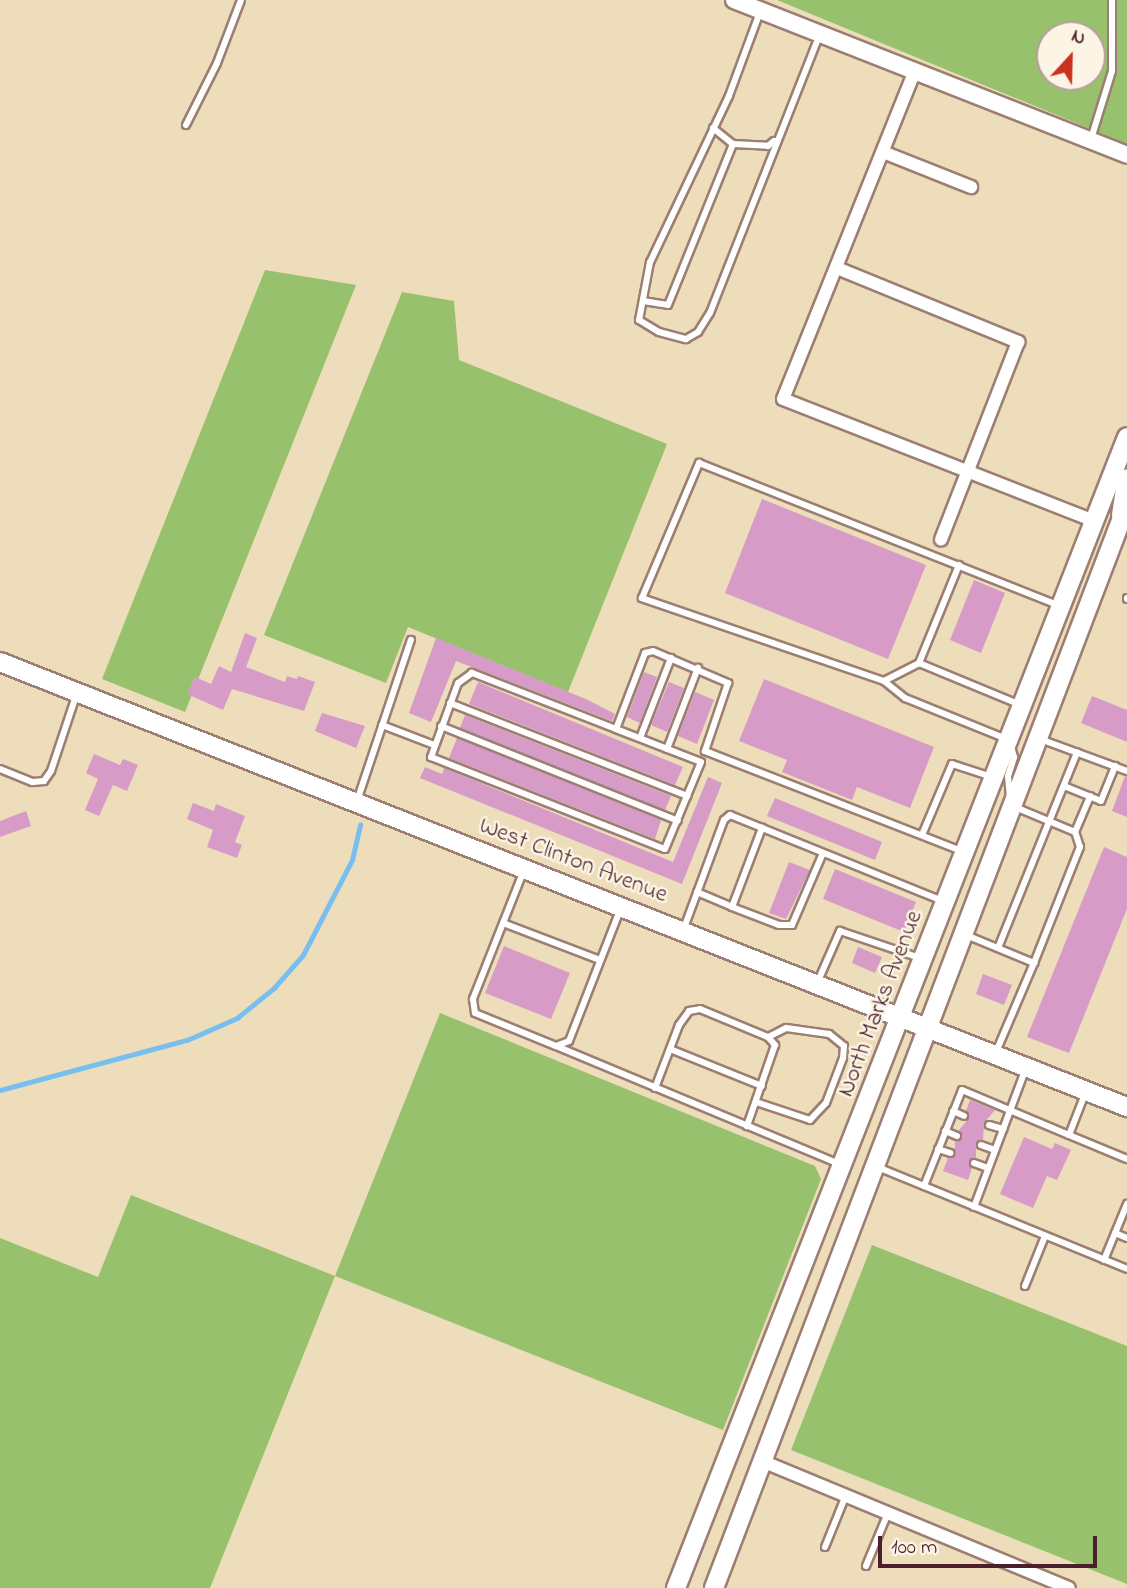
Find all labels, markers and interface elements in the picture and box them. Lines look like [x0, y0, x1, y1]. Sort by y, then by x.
north arrow [1036, 21, 1106, 91]
text: N [1067, 23, 1089, 53]
street label: West Clinton Avenue [475, 812, 671, 910]
street label: North Marks Avenue [832, 907, 930, 1101]
scale bar [882, 1522, 1101, 1566]
text: 100 m [891, 1533, 937, 1563]

